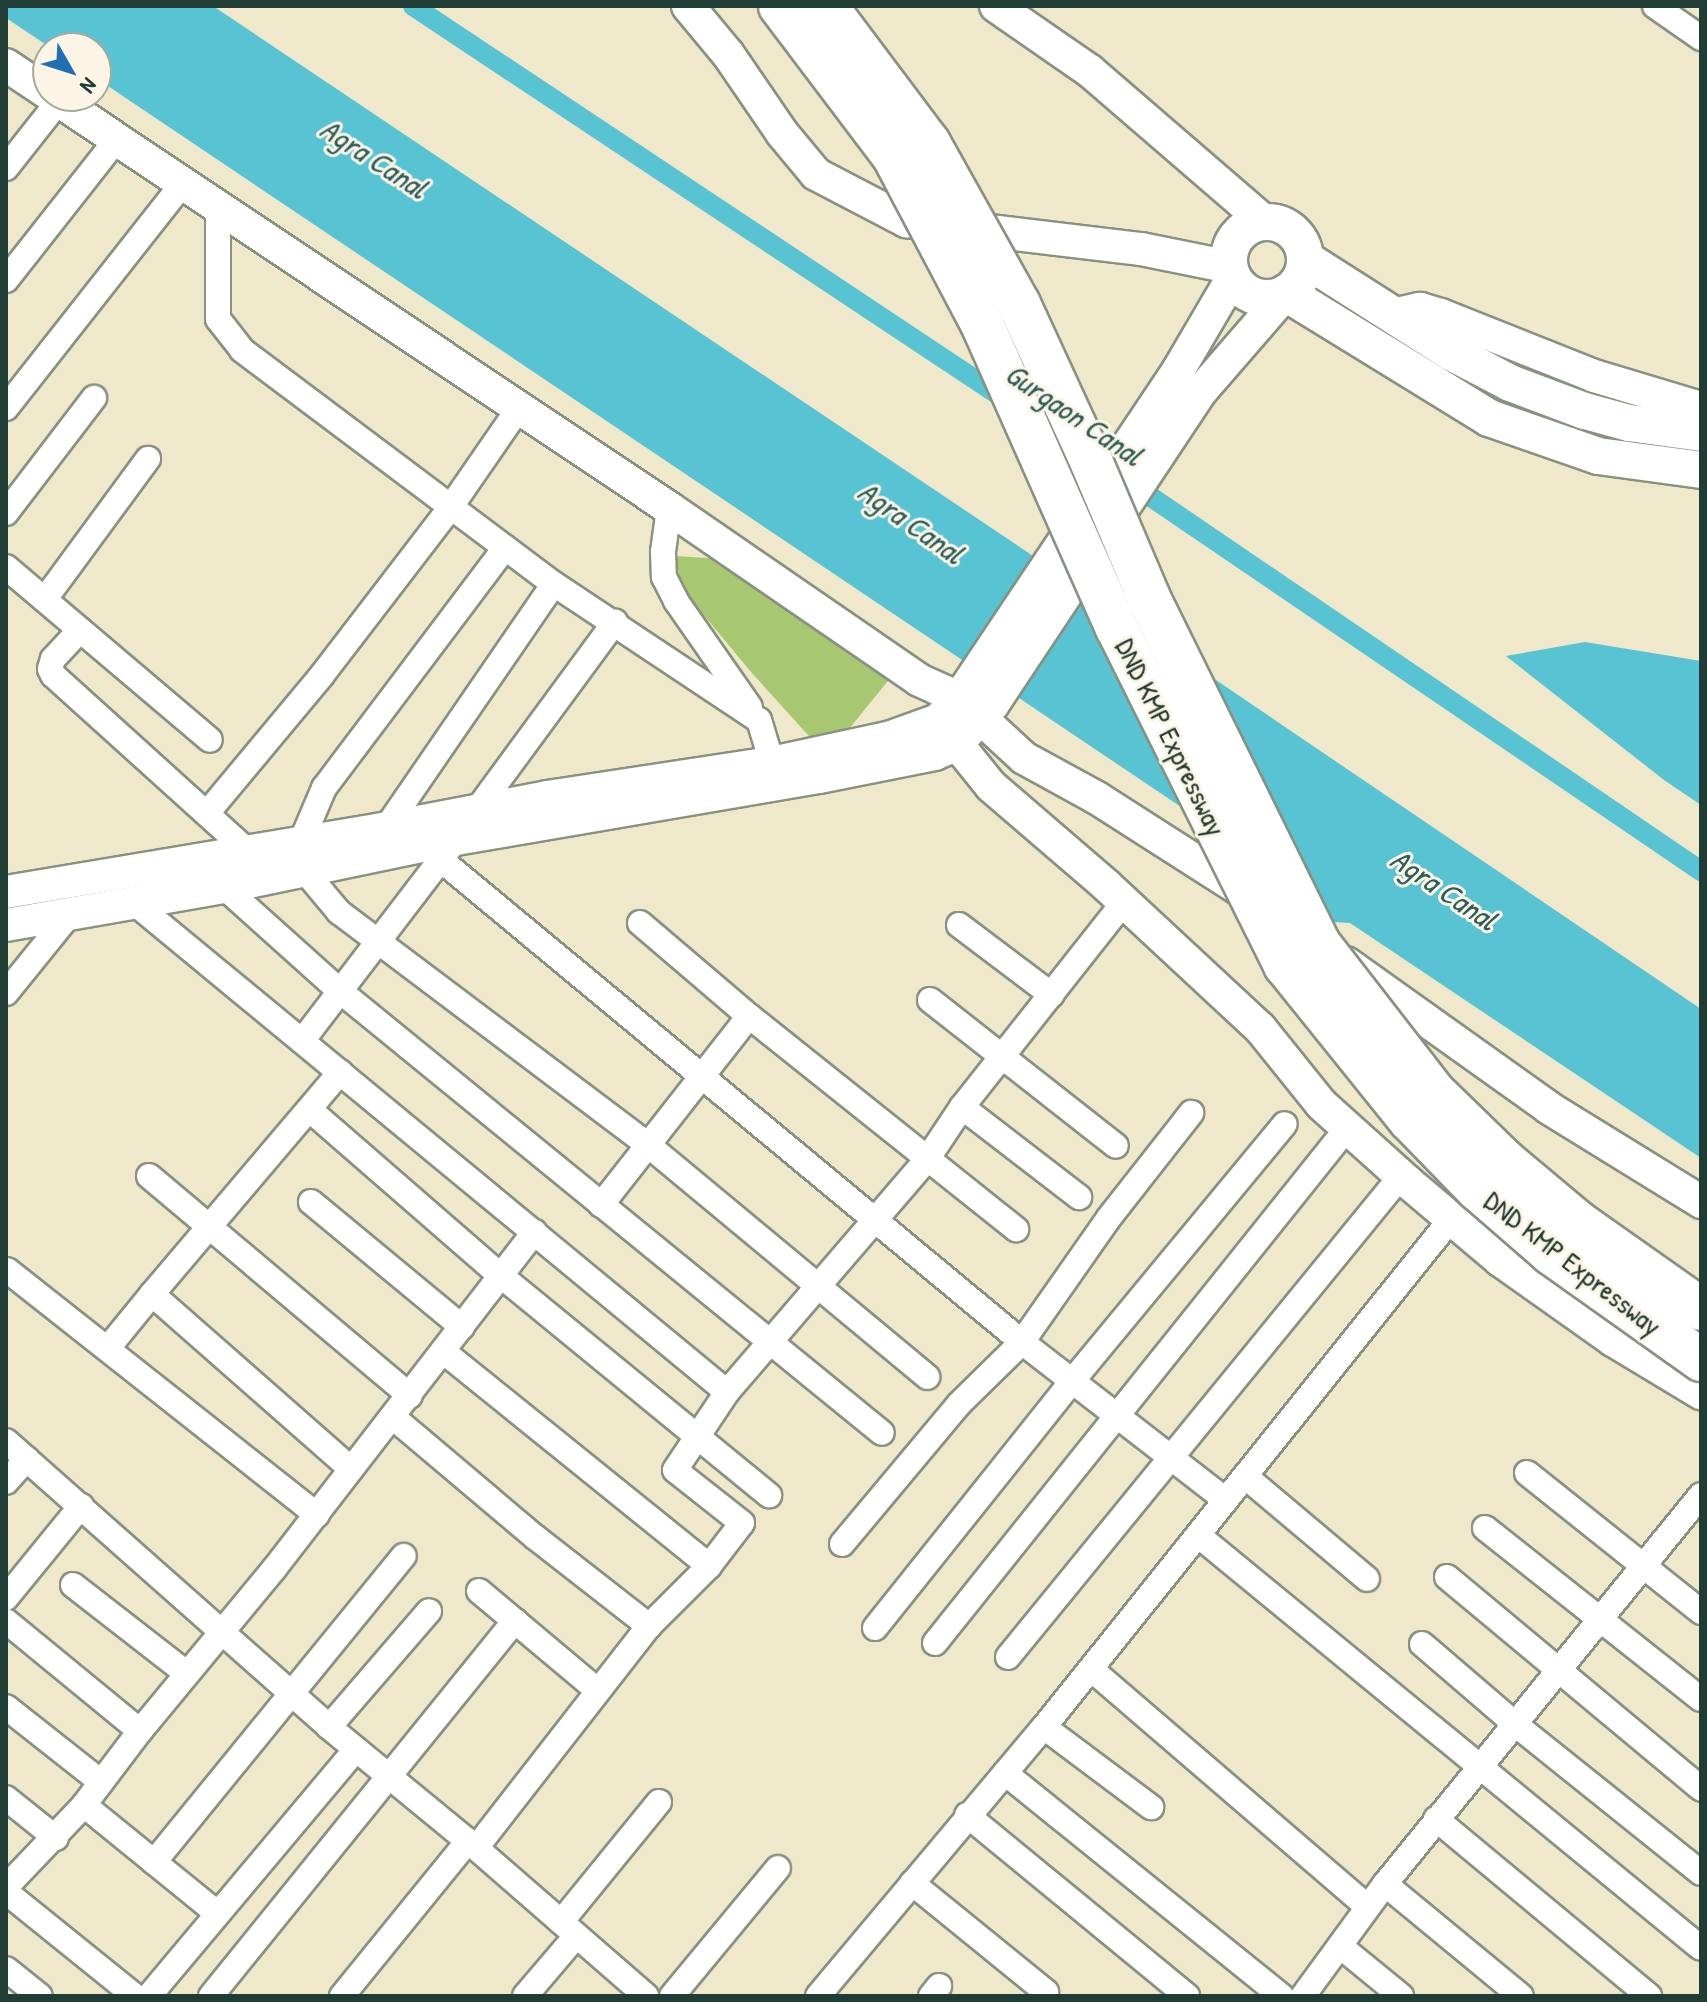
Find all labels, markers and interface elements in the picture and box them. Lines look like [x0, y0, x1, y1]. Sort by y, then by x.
north arrow [32, 32, 112, 112]
text: N [74, 72, 104, 100]
water label: Agra Canal [314, 110, 434, 206]
water label: Gurgaon Canal [999, 355, 1149, 473]
water label: Agra Canal [852, 473, 970, 571]
street label: DND KMP Expressway [1109, 633, 1233, 841]
water label: Agra Canal [1384, 841, 1504, 937]
street label: DND KMP Expressway [1478, 1183, 1668, 1343]

